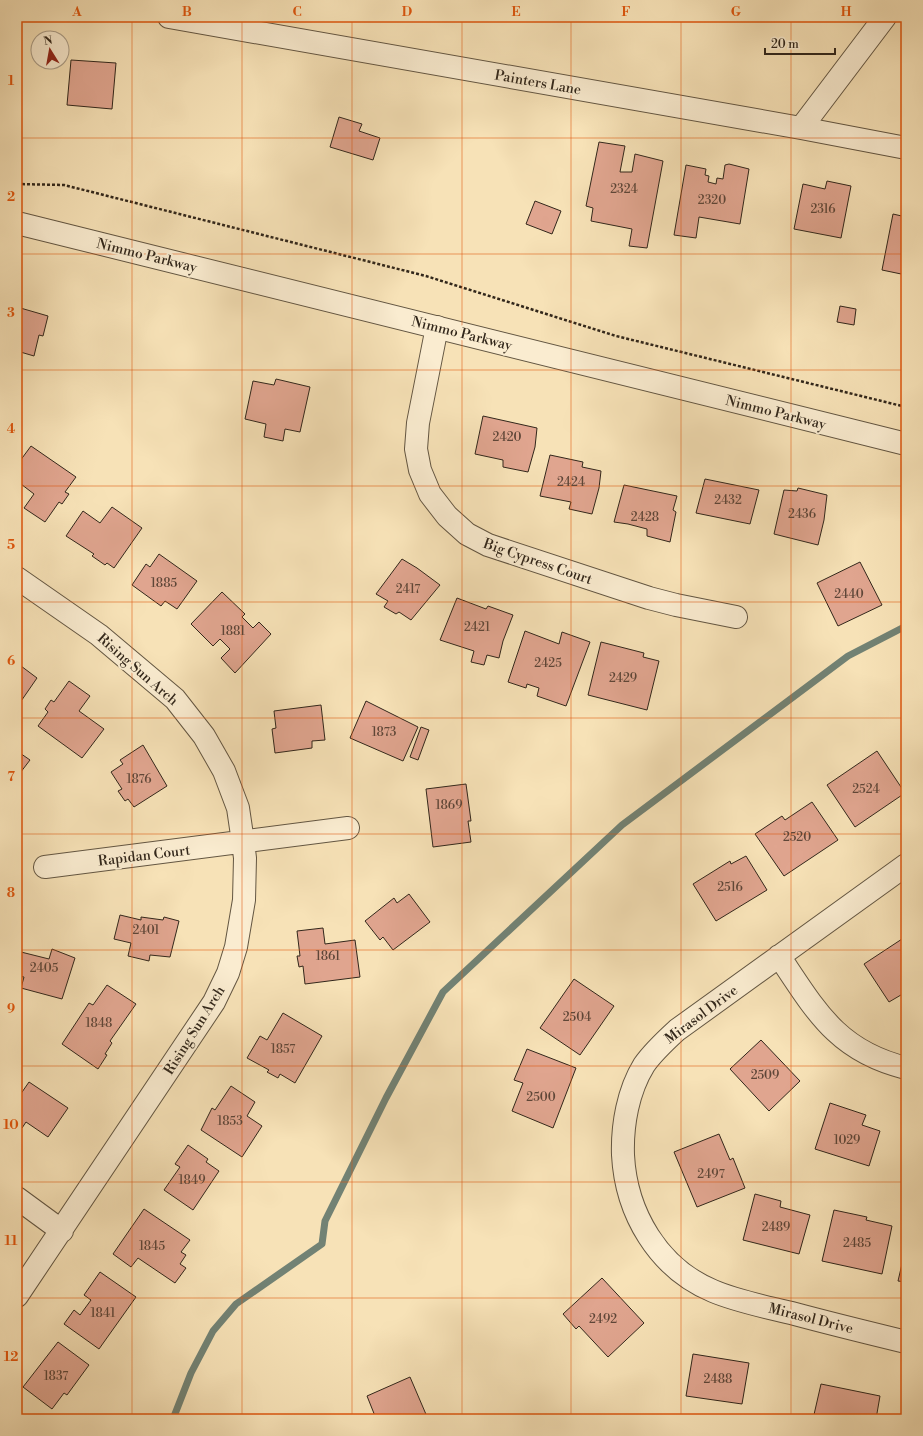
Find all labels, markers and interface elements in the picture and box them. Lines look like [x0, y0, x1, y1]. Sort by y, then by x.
text: A [71, 4, 82, 20]
text: B [182, 4, 192, 20]
text: C [292, 4, 302, 20]
text: D [402, 4, 412, 20]
text: E [511, 4, 521, 20]
text: F [621, 4, 631, 20]
text: G [731, 4, 742, 20]
text: H [841, 4, 852, 20]
north arrow [30, 30, 70, 70]
scale bar [765, 30, 835, 56]
text: N [43, 33, 54, 49]
text: 20 m [771, 37, 799, 52]
street label: Painters Lane [493, 67, 583, 99]
text: 1 [8, 73, 15, 89]
house number: 2324 [610, 182, 638, 197]
text: 2 [7, 189, 15, 205]
house number: 2320 [698, 193, 726, 208]
house number: 2316 [810, 202, 836, 217]
street label: Nimmo Parkway [95, 235, 199, 277]
text: 3 [7, 305, 15, 321]
street label: Nimmo Parkway [410, 313, 514, 355]
street label: Nimmo Parkway [724, 392, 828, 434]
text: 4 [7, 421, 16, 437]
house number: 2420 [493, 430, 521, 445]
house number: 2424 [557, 475, 585, 490]
house number: 2432 [714, 493, 742, 508]
house number: 2436 [788, 507, 816, 522]
house number: 2428 [631, 510, 659, 525]
street label: Big Cypress Court [480, 535, 594, 589]
text: 5 [7, 537, 15, 553]
house number: 1885 [151, 576, 178, 591]
house number: 2417 [396, 582, 420, 597]
house number: 2440 [834, 587, 864, 602]
house number: 2421 [464, 620, 491, 635]
house number: 1881 [221, 624, 246, 639]
street label: Rising Sun Arch [93, 630, 182, 710]
text: 6 [7, 653, 15, 669]
house number: 2425 [534, 656, 562, 671]
house number: 2429 [609, 671, 637, 686]
house number: 1873 [372, 725, 397, 740]
text: 7 [7, 769, 15, 785]
house number: 1876 [126, 772, 152, 787]
house number: 2524 [852, 782, 880, 797]
house number: 1869 [436, 798, 462, 813]
house number: 2520 [783, 830, 811, 845]
street label: Rapidan Court [97, 841, 191, 871]
house number: 2516 [717, 880, 743, 895]
text: 8 [7, 885, 15, 901]
house number: 2401 [133, 923, 160, 938]
house number: 1861 [316, 949, 341, 964]
house number: 2405 [30, 961, 59, 976]
street label: Rising Sun Arch [160, 982, 230, 1078]
street label: Mirasol Drive [662, 982, 742, 1048]
text: 9 [7, 1001, 15, 1017]
house number: 2504 [563, 1010, 591, 1025]
house number: 1848 [86, 1016, 112, 1031]
house number: 1857 [271, 1042, 295, 1057]
house number: 2509 [751, 1068, 779, 1083]
house number: 2500 [526, 1090, 556, 1105]
house number: 1853 [217, 1114, 243, 1129]
text: 10 [3, 1117, 19, 1133]
house number: 1029 [834, 1133, 860, 1148]
house number: 2497 [697, 1167, 725, 1182]
house number: 1849 [179, 1173, 205, 1188]
house number: 2489 [762, 1220, 790, 1235]
text: 11 [5, 1233, 18, 1249]
house number: 2485 [843, 1236, 871, 1251]
house number: 1845 [139, 1239, 166, 1254]
street label: Mirasol Drive [766, 1300, 855, 1338]
house number: 1841 [91, 1306, 116, 1321]
house number: 2492 [589, 1312, 617, 1327]
text: 12 [4, 1349, 18, 1365]
house number: 1837 [44, 1369, 68, 1384]
house number: 2488 [704, 1372, 732, 1387]

